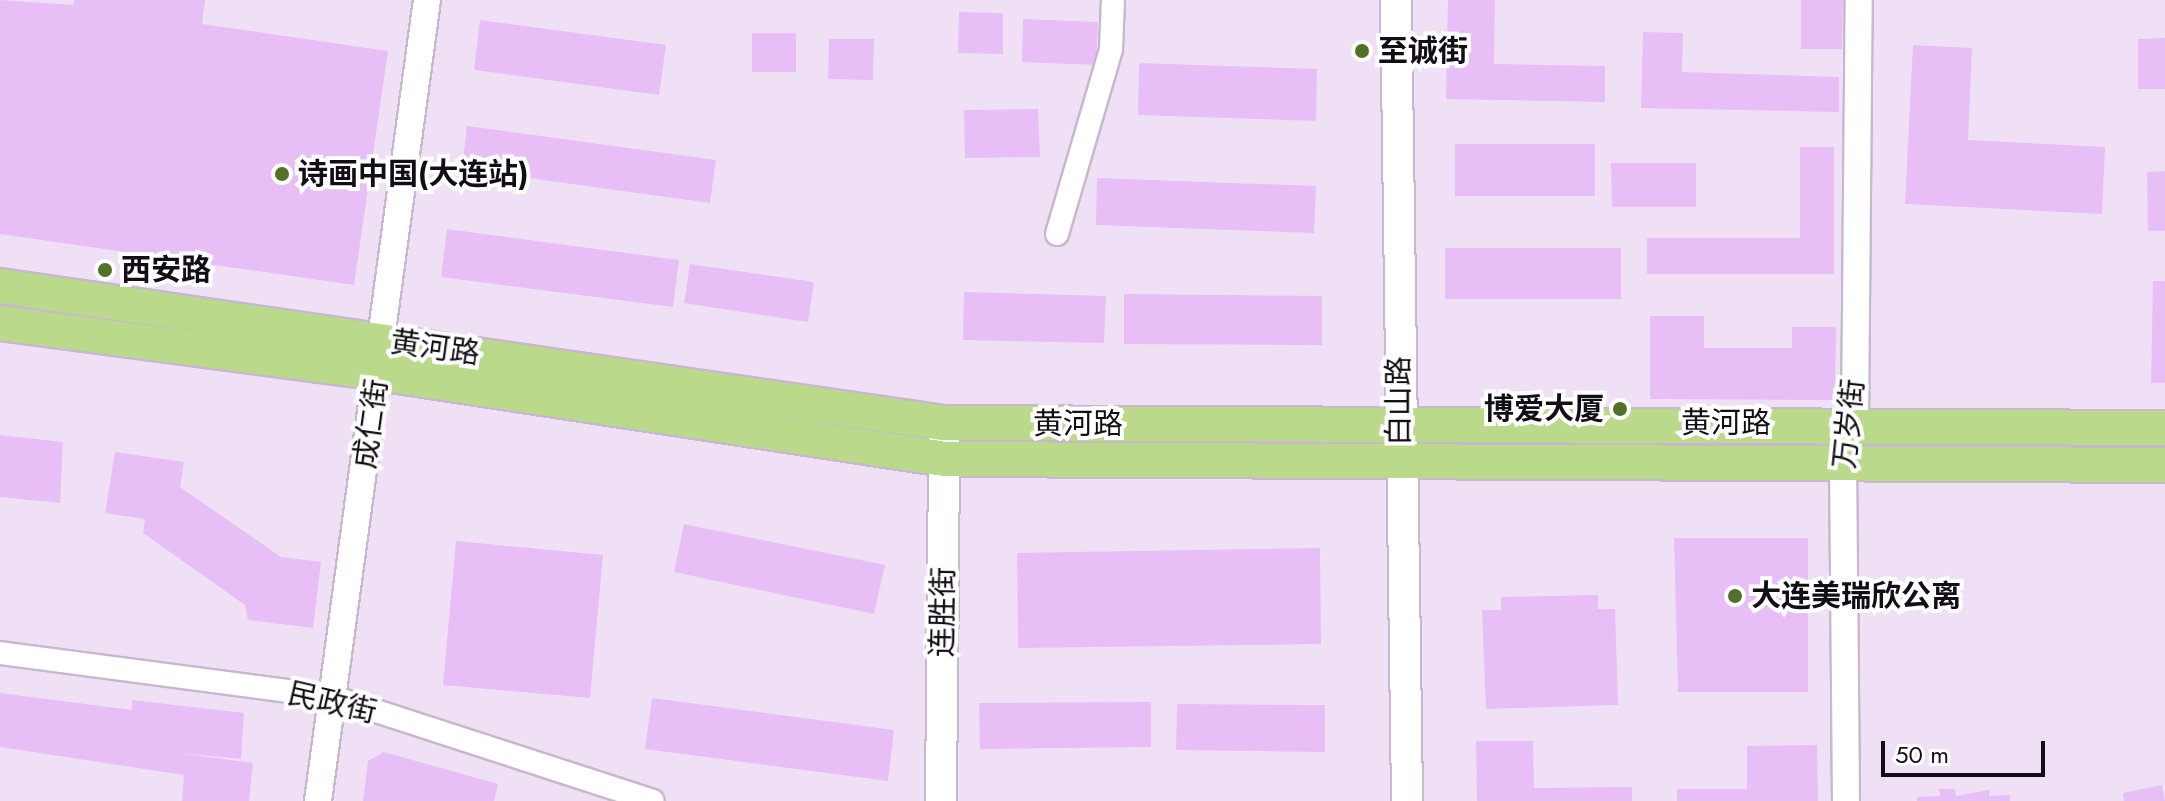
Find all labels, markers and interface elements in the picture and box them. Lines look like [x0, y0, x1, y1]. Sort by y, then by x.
place label: 至诚街 [1378, 33, 1468, 69]
marker: 至诚街 [1353, 42, 1371, 60]
place label: 诗画中国(大连站) [298, 156, 528, 192]
marker: 诗画中国(大连站) [273, 165, 291, 183]
place label: 西安路 [121, 252, 211, 288]
marker: 西安路 [96, 261, 114, 279]
street label: 黄河路 [388, 324, 482, 372]
street label: 白山路 [1381, 356, 1417, 446]
street label: 成仁街 [347, 377, 395, 471]
street label: 万岁街 [1826, 377, 1872, 471]
place label: 博爱大厦 [1484, 391, 1604, 427]
marker: 博爱大厦 [1611, 400, 1629, 418]
street label: 黄河路 [1681, 405, 1771, 441]
street label: 黄河路 [1033, 406, 1123, 442]
street label: 连胜街 [924, 567, 962, 657]
place label: 大连美瑞欣公离 [1751, 578, 1961, 614]
marker: 大连美瑞欣公离 [1726, 587, 1744, 605]
street label: 民政街 [284, 675, 380, 731]
scale bar [1885, 725, 2049, 775]
text: 50 m [1895, 737, 1949, 772]

